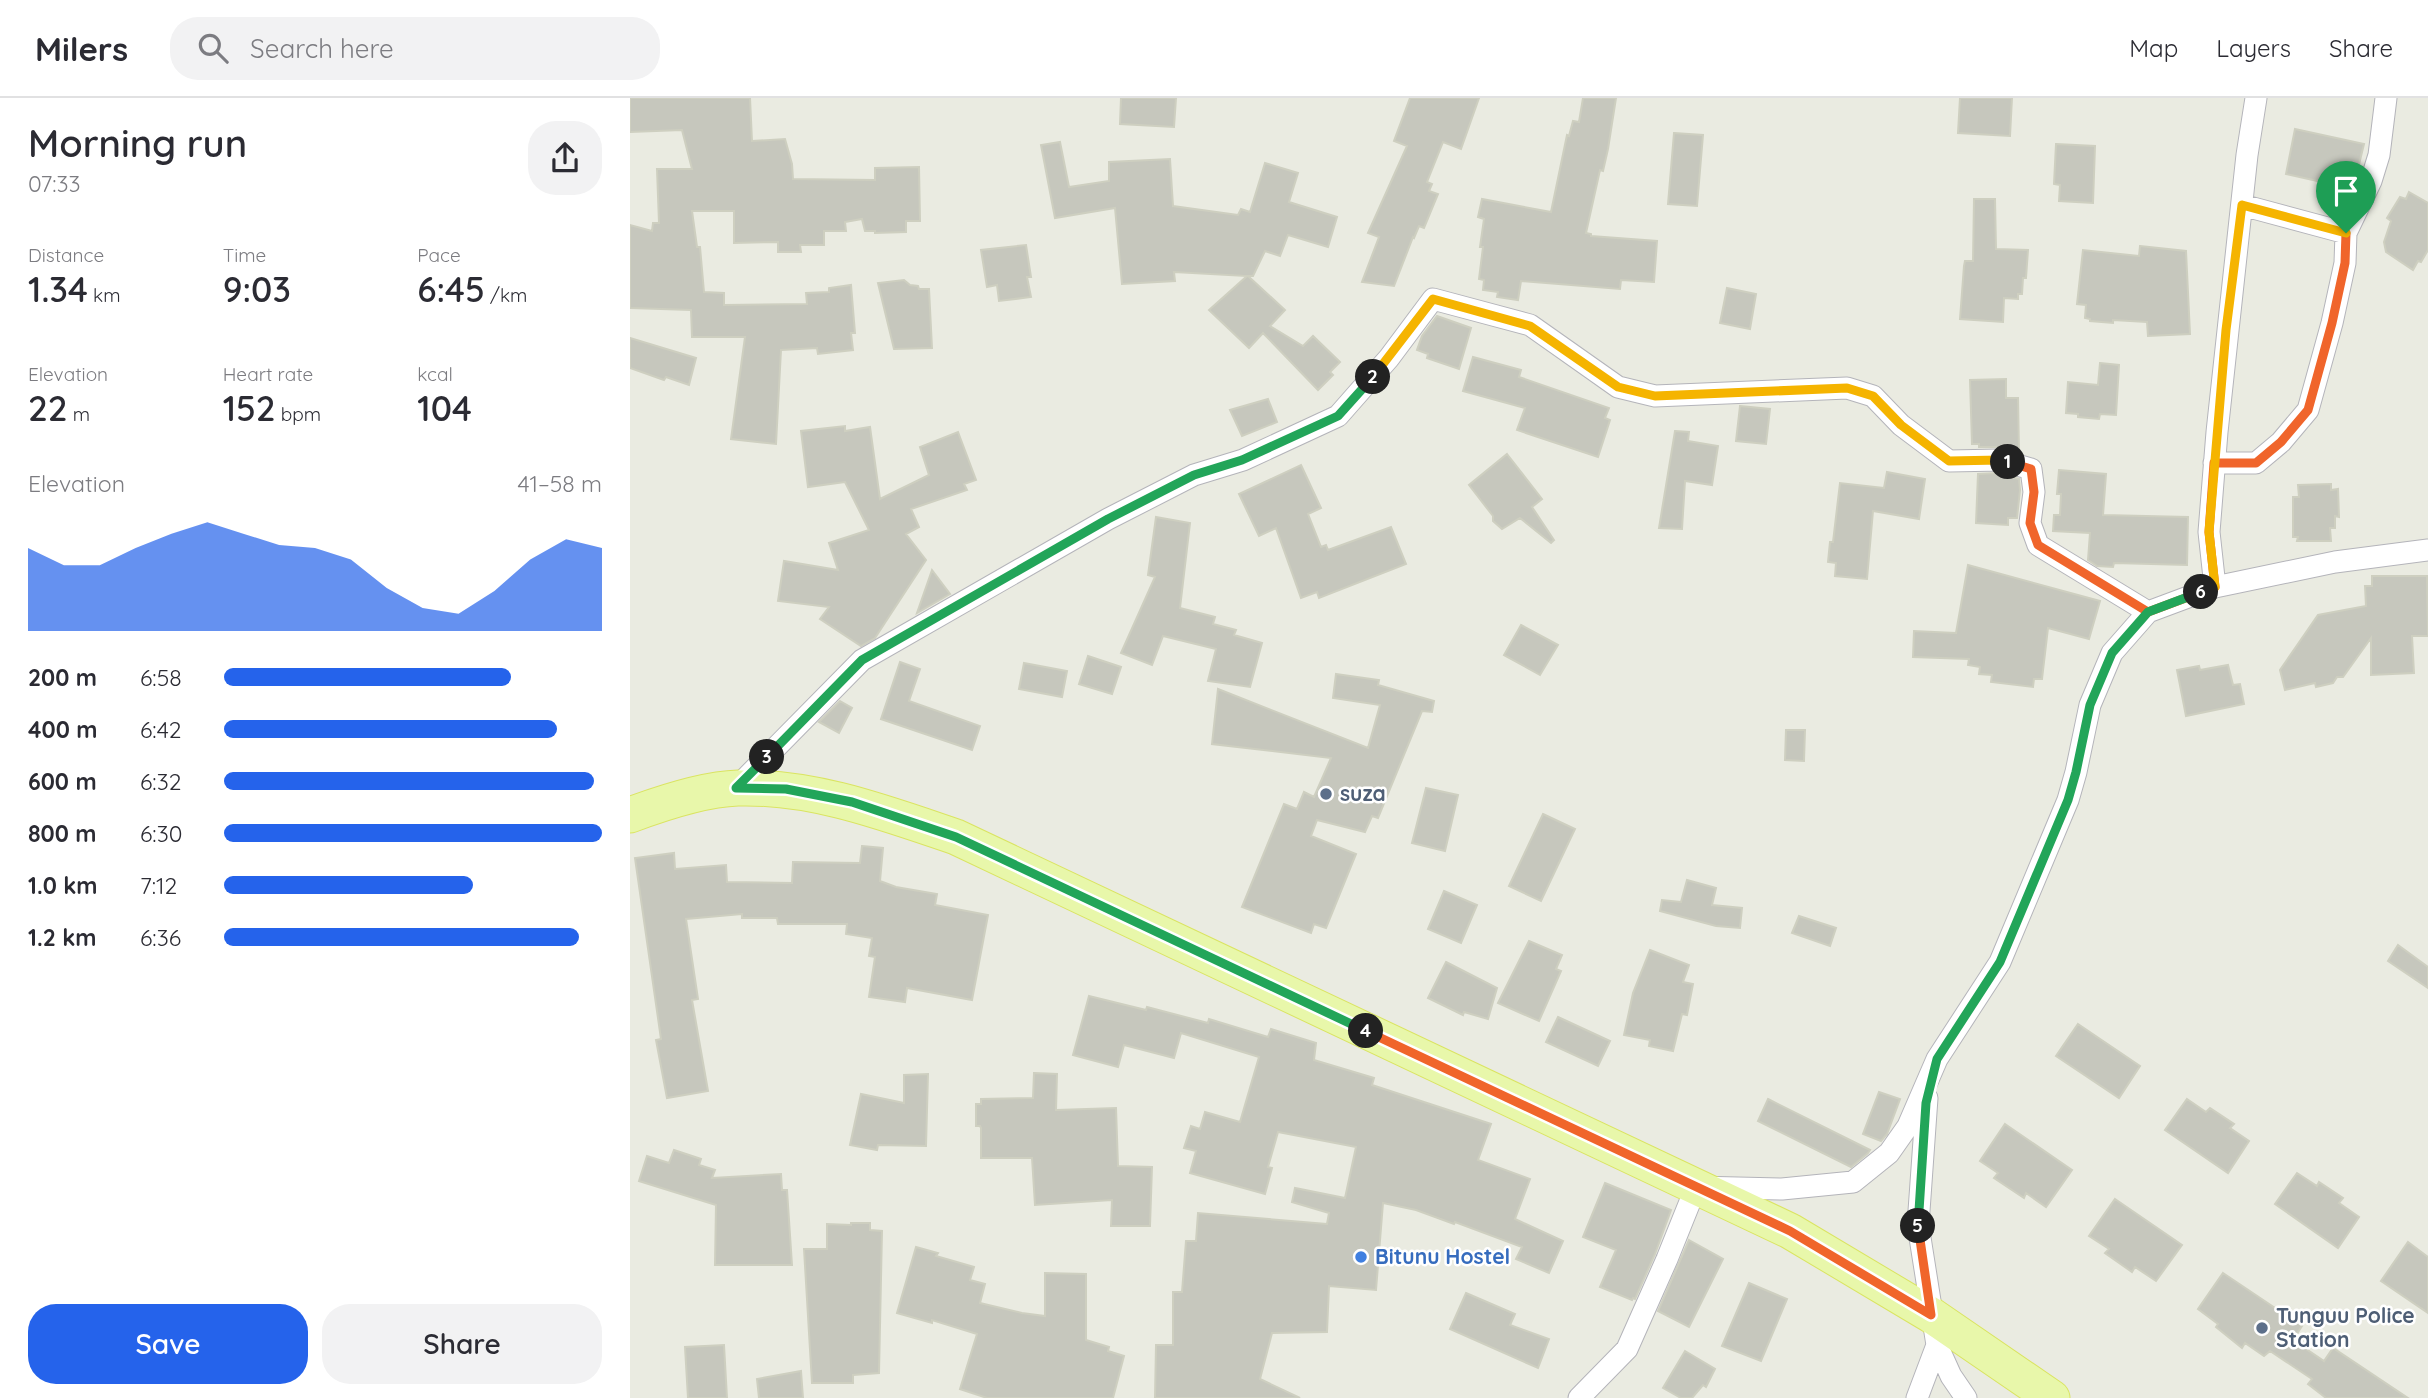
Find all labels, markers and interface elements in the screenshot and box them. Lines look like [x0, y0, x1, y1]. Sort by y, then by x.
search box [170, 17, 660, 80]
text: Milers [35, 28, 128, 69]
icon: search [194, 29, 232, 67]
text: Search here [250, 32, 394, 65]
text: Map [2129, 33, 2178, 63]
text: Layers [2216, 33, 2291, 63]
text: Share [2329, 33, 2393, 63]
text: Morning run [28, 119, 247, 167]
button: share [528, 121, 602, 195]
pin [2316, 161, 2376, 233]
text: 07:33 [28, 169, 81, 198]
icon: arrive [2327, 172, 2365, 210]
text: Distance [28, 243, 104, 267]
text: Time [223, 243, 266, 267]
text: Pace [417, 243, 461, 267]
text: 1.34 [28, 267, 88, 311]
text: 9:03 [223, 267, 291, 311]
text: 6:45 [417, 267, 485, 311]
text: km [88, 283, 121, 307]
text: /km [485, 283, 527, 307]
pin: 2 [1356, 360, 1390, 394]
text: Elevation [28, 362, 108, 386]
text: Heart rate [223, 362, 313, 386]
text: kcal [417, 362, 453, 386]
text: 2 [1367, 364, 1378, 388]
text: 22 [28, 386, 67, 430]
text: 152 [223, 386, 276, 430]
text: 104 [417, 386, 472, 430]
text: m [67, 402, 90, 426]
text: bpm [276, 402, 321, 426]
pin: 1 [1990, 444, 2026, 480]
text: 1 [2004, 449, 2011, 473]
text: Elevation [28, 469, 125, 498]
text: 41–58 m [518, 469, 602, 498]
pin: 6 [2184, 574, 2218, 610]
text: 6 [2195, 579, 2206, 603]
text: 200 m [28, 663, 97, 692]
text: 6:58 [140, 663, 182, 692]
text: 400 m [28, 715, 97, 744]
text: 6:42 [140, 715, 182, 744]
pin: 3 [750, 740, 784, 774]
text: 3 [761, 744, 772, 768]
text: 600 m [28, 767, 97, 796]
text: 6:32 [140, 767, 181, 796]
place label: suza [1340, 780, 1386, 806]
marker: suza [1318, 786, 1334, 802]
text: 800 m [28, 819, 97, 848]
text: 6:30 [140, 819, 182, 848]
text: 1.0 km [28, 871, 98, 900]
text: 7:12 [140, 871, 177, 900]
text: 1.2 km [28, 923, 97, 952]
text: 6:36 [140, 923, 181, 952]
pin: 4 [1348, 1014, 1384, 1048]
text: 4 [1360, 1018, 1371, 1042]
pin: 5 [1900, 1208, 1936, 1244]
text: 5 [1912, 1213, 1923, 1237]
place label: Bitunu Hostel [1375, 1243, 1510, 1269]
marker: Bitunu Hostel [1353, 1249, 1369, 1265]
place label: Tunguu Police Station [2276, 1302, 2415, 1352]
button: Save [28, 1304, 308, 1384]
button: Share [322, 1304, 602, 1384]
marker: Tunguu Police Station [2254, 1320, 2270, 1336]

